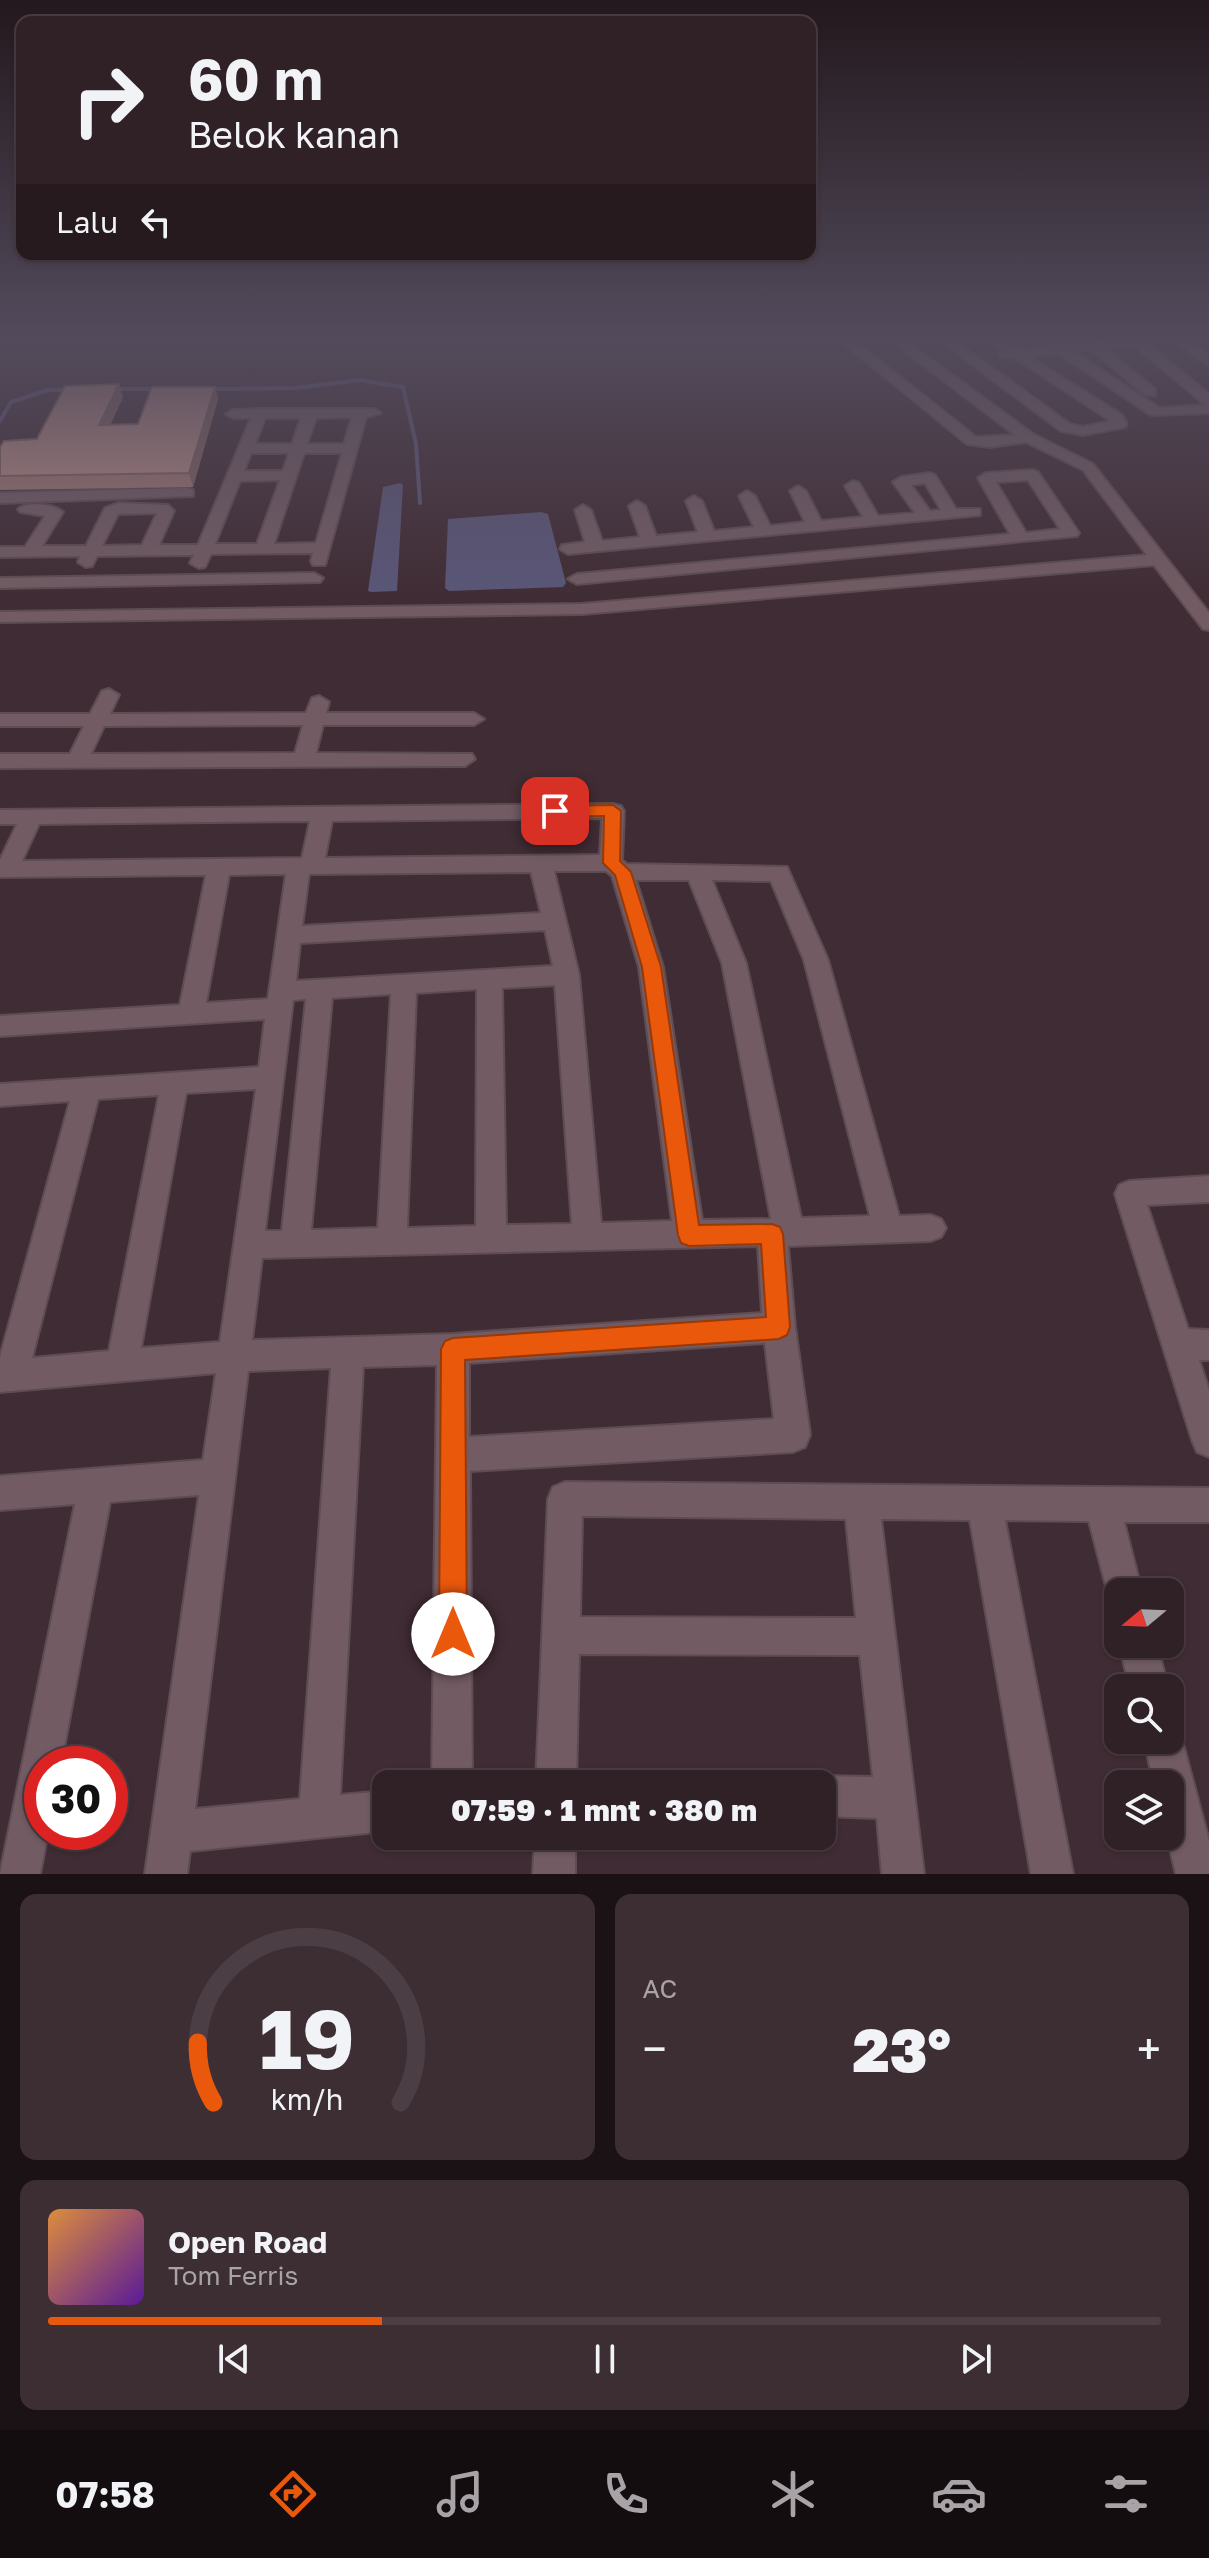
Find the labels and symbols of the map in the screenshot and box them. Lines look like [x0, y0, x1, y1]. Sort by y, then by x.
pin [521, 777, 589, 845]
north arrow [1104, 1578, 1184, 1658]
position arrow [411, 1592, 495, 1676]
speed limit sign: 30 [24, 1746, 128, 1850]

